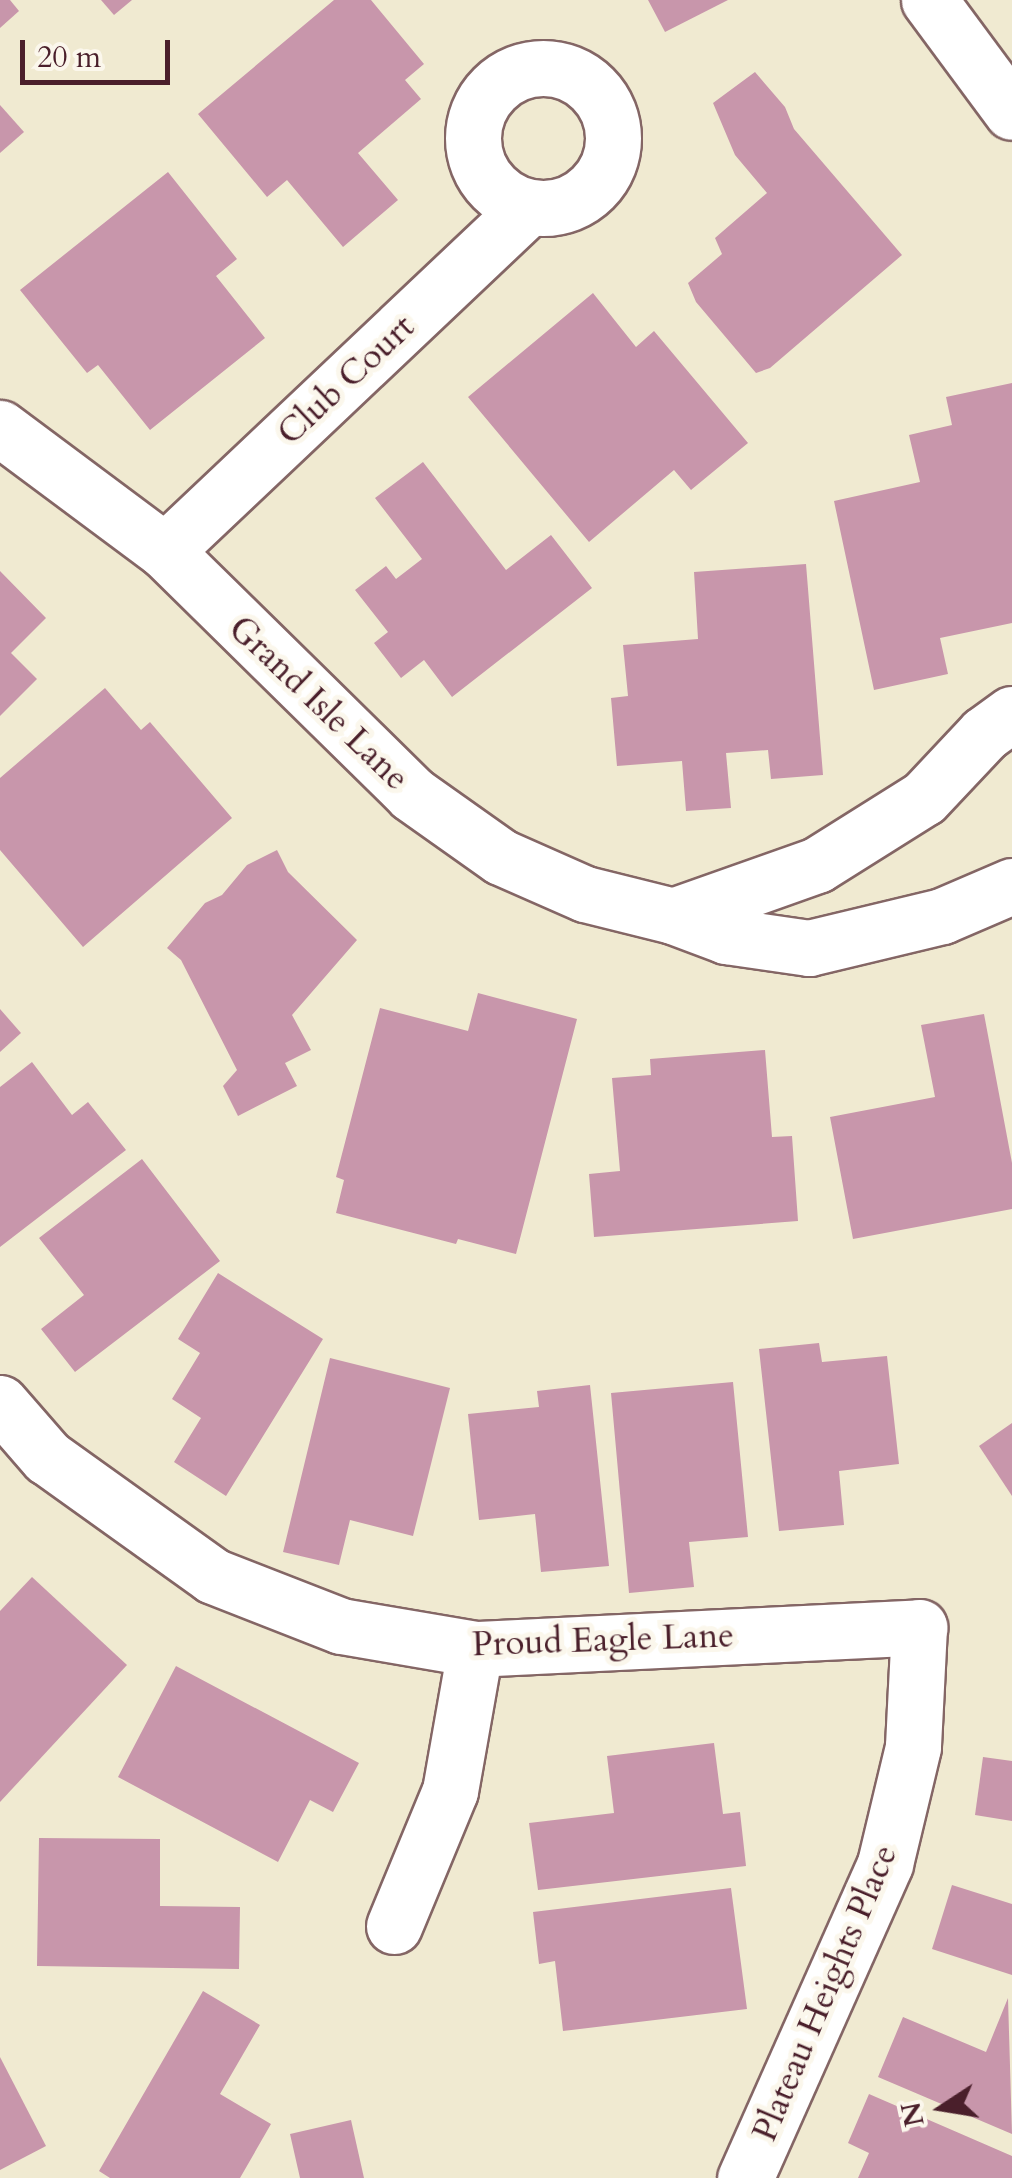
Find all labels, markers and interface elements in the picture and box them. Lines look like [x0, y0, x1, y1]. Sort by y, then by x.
scale bar [25, 20, 175, 82]
text: 20 m [37, 37, 101, 78]
street label: Club Court [269, 306, 423, 454]
street label: Grand Isle Lane [220, 607, 418, 799]
street label: Proud Eagle Lane [471, 1614, 735, 1666]
street label: Plateau Heights Place [744, 1838, 906, 2148]
north arrow [892, 2058, 992, 2158]
text: N [892, 2098, 934, 2130]

